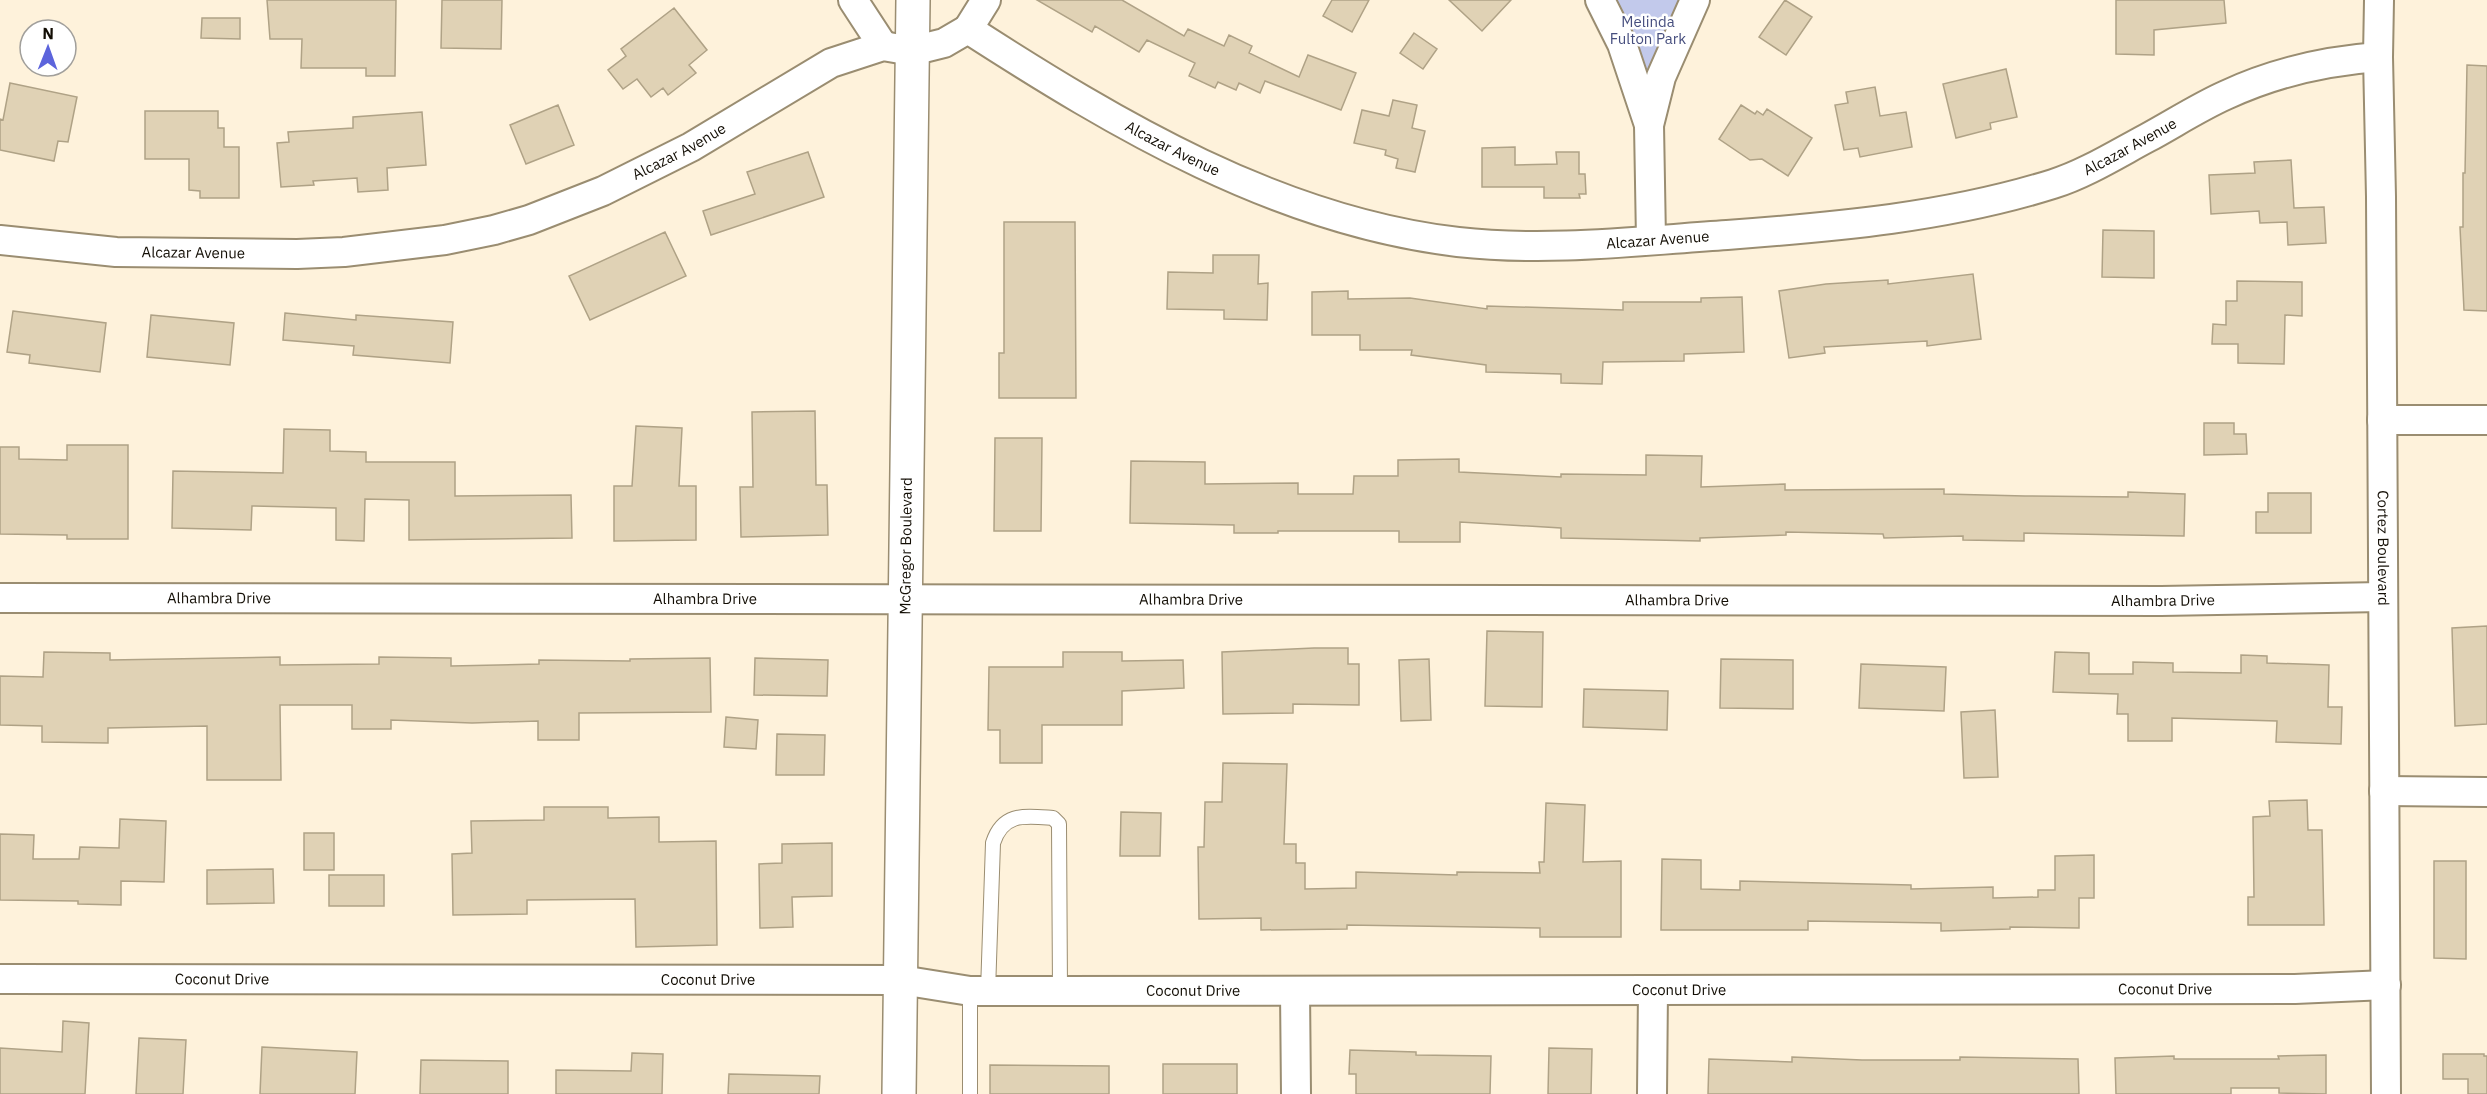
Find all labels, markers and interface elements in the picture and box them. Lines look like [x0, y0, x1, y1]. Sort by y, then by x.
park label: Melinda Fulton Park [1610, 12, 1686, 48]
north arrow [18, 18, 78, 78]
text: N [42, 23, 54, 43]
street label: Alcazar Avenue [2080, 113, 2180, 179]
street label: Alcazar Avenue [1122, 116, 1223, 180]
street label: Alcazar Avenue [629, 118, 729, 184]
street label: Alcazar Avenue [1605, 226, 1710, 253]
street label: Alcazar Avenue [142, 242, 245, 262]
street label: McGregor Boulevard [895, 477, 916, 615]
street label: Cortez Boulevard [2374, 490, 2393, 606]
street label: Alhambra Drive [167, 588, 271, 607]
street label: Alhambra Drive [653, 589, 757, 608]
street label: Alhambra Drive [1139, 590, 1243, 609]
street label: Alhambra Drive [1625, 590, 1729, 609]
street label: Alhambra Drive [2111, 590, 2215, 610]
street label: Coconut Drive [175, 969, 269, 988]
street label: Coconut Drive [661, 970, 755, 989]
street label: Coconut Drive [2118, 979, 2212, 998]
street label: Coconut Drive [1632, 980, 1726, 999]
street label: Coconut Drive [1146, 981, 1240, 1000]

